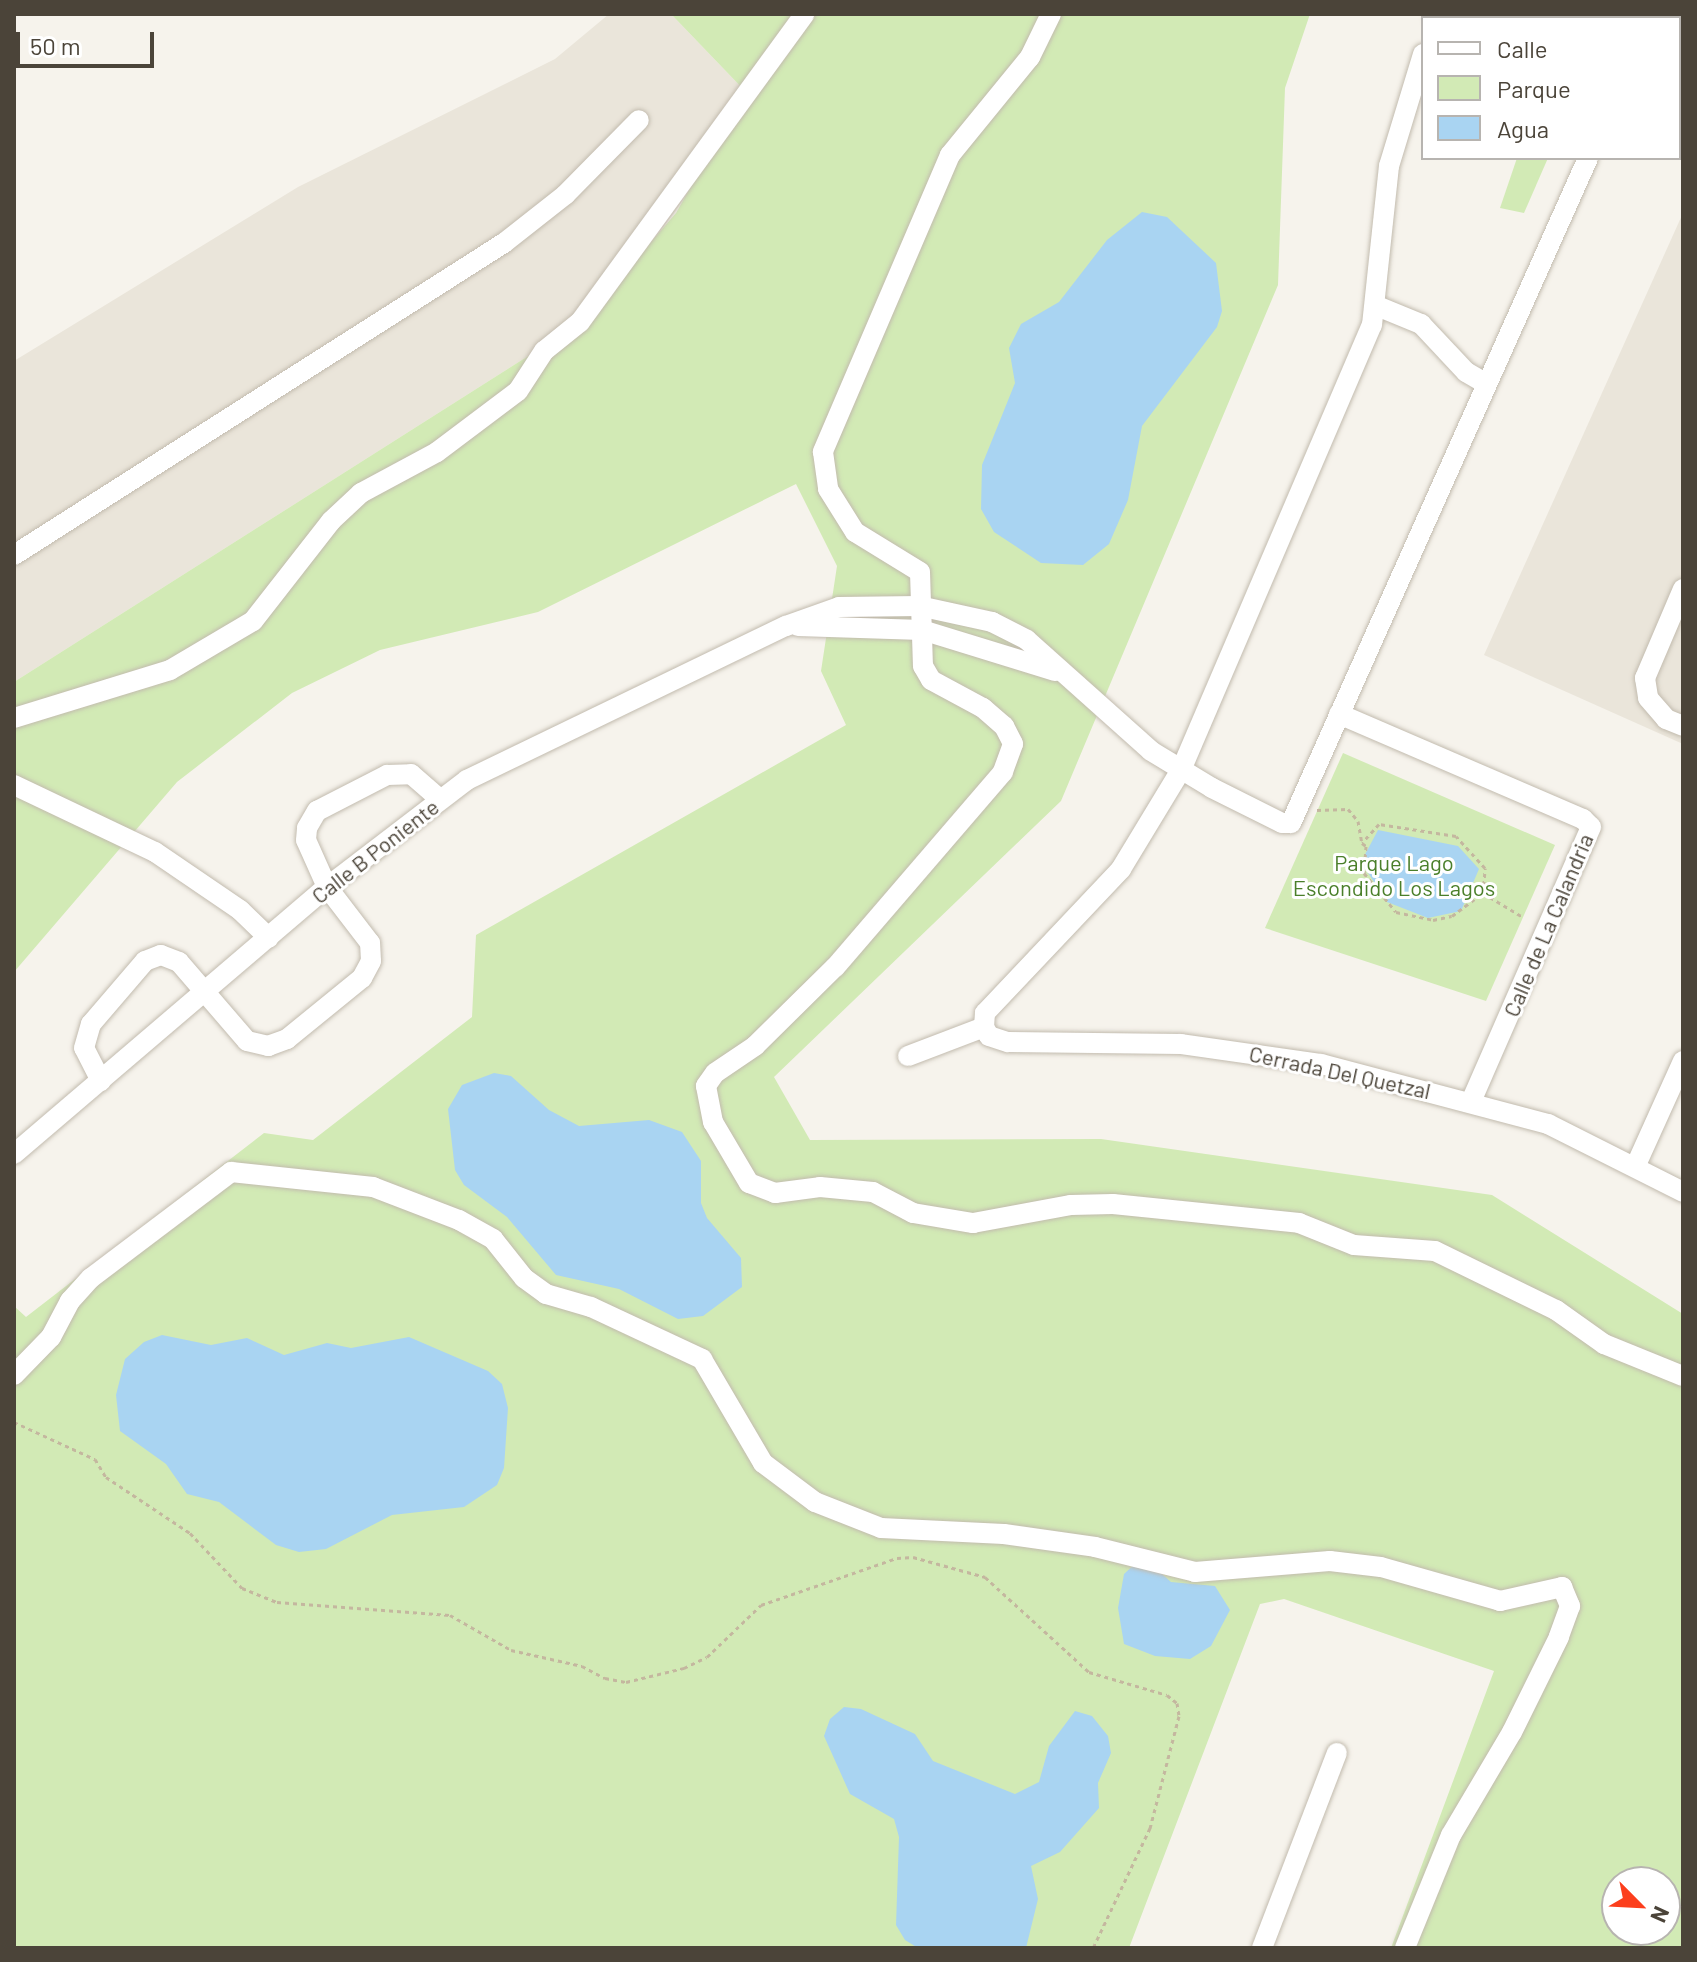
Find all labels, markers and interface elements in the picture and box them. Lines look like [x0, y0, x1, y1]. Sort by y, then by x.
scale bar [20, 16, 158, 66]
legend [1421, 16, 1681, 160]
text: 50 m [30, 31, 81, 60]
text: Calle [1497, 34, 1548, 63]
text: Parque [1497, 74, 1571, 103]
text: Agua [1497, 114, 1549, 143]
street label: Calle B Poniente [306, 793, 444, 909]
street label: Calle de La Calandria [1498, 830, 1598, 1020]
park label: Parque Lago Escondido Los Lagos [1293, 849, 1495, 900]
street label: Cerrada Del Quetzal [1247, 1040, 1433, 1104]
north arrow [1601, 1866, 1681, 1946]
text: N [1646, 1903, 1676, 1927]

